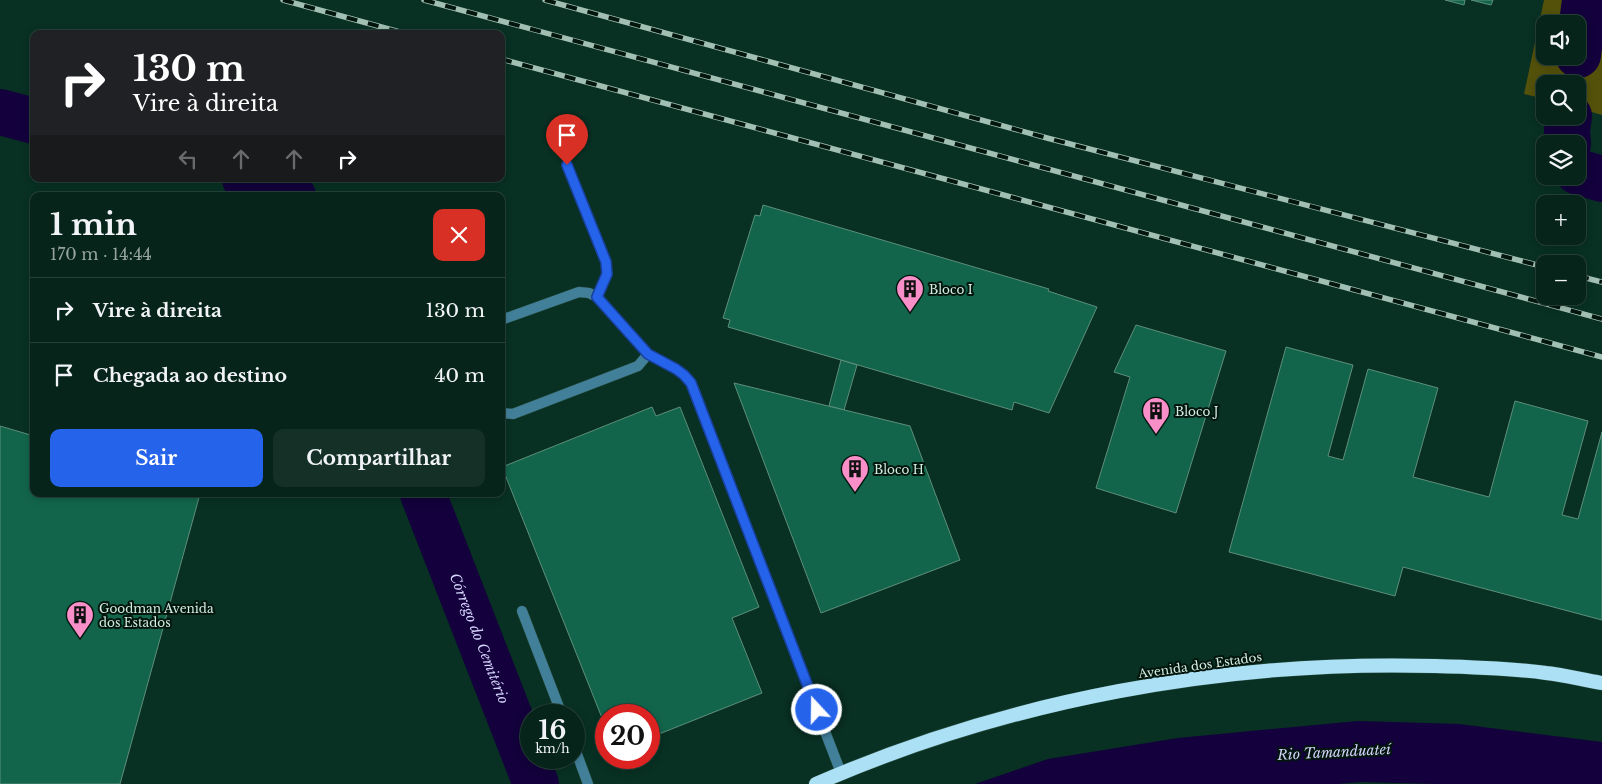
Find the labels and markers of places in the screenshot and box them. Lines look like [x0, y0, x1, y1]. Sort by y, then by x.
pin [546, 114, 588, 165]
building icon: Bloco I [895, 274, 925, 313]
place label: Bloco I [929, 282, 973, 297]
building icon: Bloco J [1141, 396, 1171, 435]
place label: Bloco J [1175, 404, 1219, 419]
building icon: Bloco H [840, 454, 870, 493]
place label: Bloco H [874, 462, 924, 477]
building icon: Goodman Avenida dos Estados [65, 600, 95, 639]
place label: Goodman Avenida dos Estados [99, 601, 214, 630]

